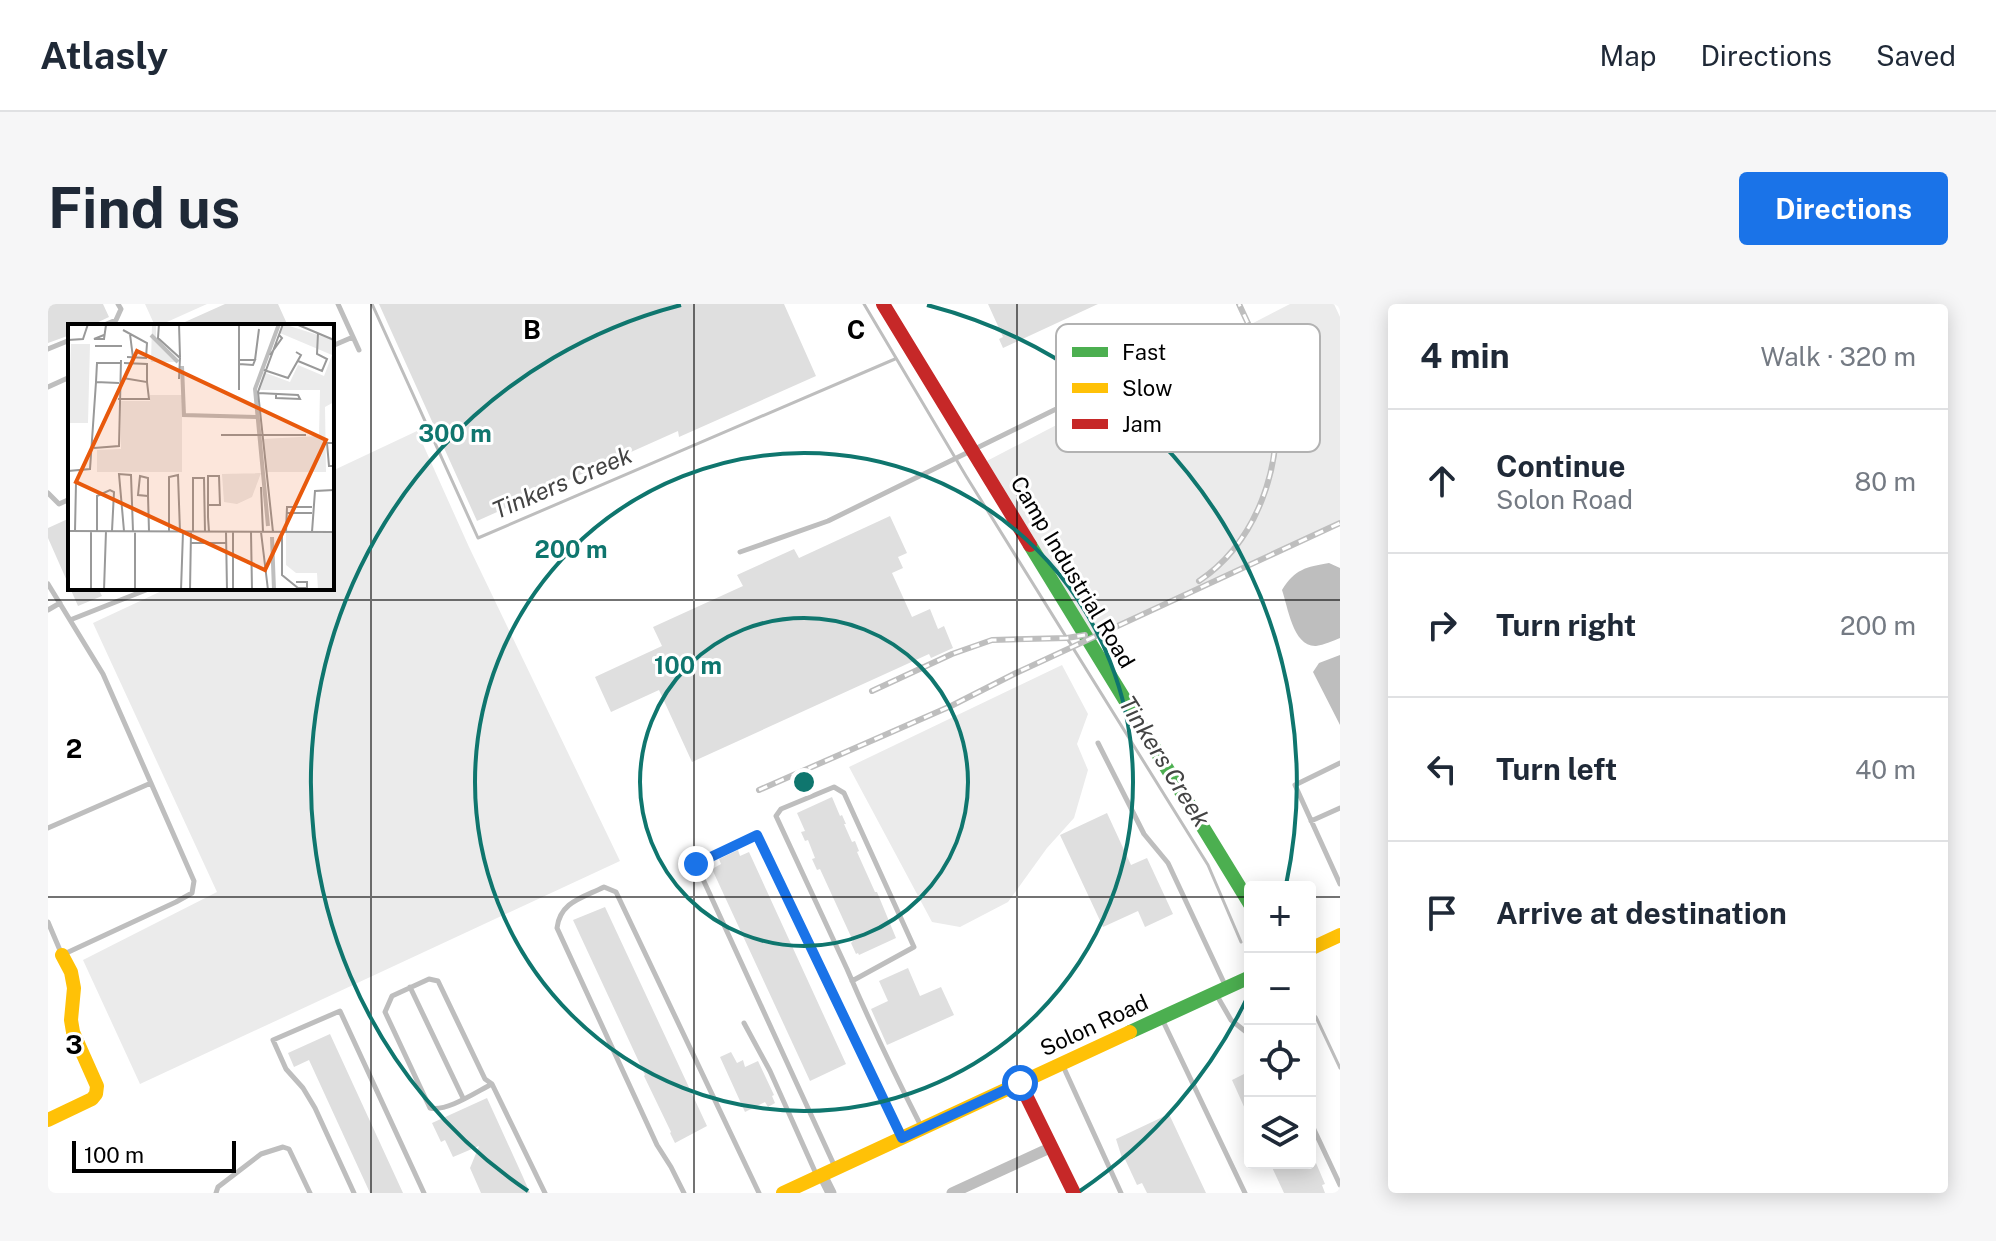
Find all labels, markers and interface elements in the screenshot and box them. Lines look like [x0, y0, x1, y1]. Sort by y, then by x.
text: Atlasly [40, 33, 168, 78]
text: Map [1600, 39, 1656, 72]
text: Directions [1700, 39, 1832, 72]
text: Saved [1876, 39, 1956, 72]
button: Directions [1739, 172, 1948, 245]
text: Find us [48, 175, 240, 241]
text: B [523, 314, 541, 345]
text: C [847, 314, 865, 345]
inset map [68, 324, 334, 590]
legend [1056, 324, 1320, 452]
text: 4 min [1420, 336, 1510, 376]
text: Fast [1122, 339, 1166, 365]
text: Walk · 320 m [1761, 341, 1916, 372]
text: Slow [1122, 375, 1172, 401]
text: Jam [1122, 411, 1162, 437]
text: 300 m [418, 419, 492, 447]
water label: Tinkers Creek [488, 440, 636, 524]
text: Continue [1496, 448, 1626, 484]
icon: ahead [1420, 459, 1464, 503]
text: 80 m [1855, 466, 1916, 497]
street label: Camp Industrial Road [1005, 471, 1141, 673]
text: Solon Road [1496, 484, 1633, 515]
text: 200 m [534, 535, 608, 563]
icon: right [1420, 603, 1464, 647]
text: Turn right [1496, 607, 1636, 643]
text: 200 m [1840, 610, 1916, 641]
text: 100 m [654, 651, 722, 679]
water label: Tinkers Creek [1114, 690, 1216, 832]
text: 2 [66, 733, 82, 764]
icon: left [1420, 747, 1464, 791]
text: Turn left [1496, 751, 1617, 787]
text: 40 m [1855, 754, 1916, 785]
centre of rings [790, 768, 818, 796]
route end [678, 846, 714, 882]
map controls [1244, 881, 1316, 1169]
button: + [1244, 881, 1316, 953]
icon: arrive [1420, 891, 1464, 935]
text: Arrive at destination [1496, 895, 1787, 931]
button: − [1244, 953, 1316, 1025]
street label: Solon Road [1036, 989, 1152, 1061]
button: locate [1244, 1025, 1316, 1097]
text: 3 [65, 1029, 83, 1060]
route start [1002, 1065, 1038, 1101]
button: layers [1244, 1097, 1316, 1169]
scale bar [72, 1137, 236, 1173]
text: 100 m [84, 1142, 144, 1168]

